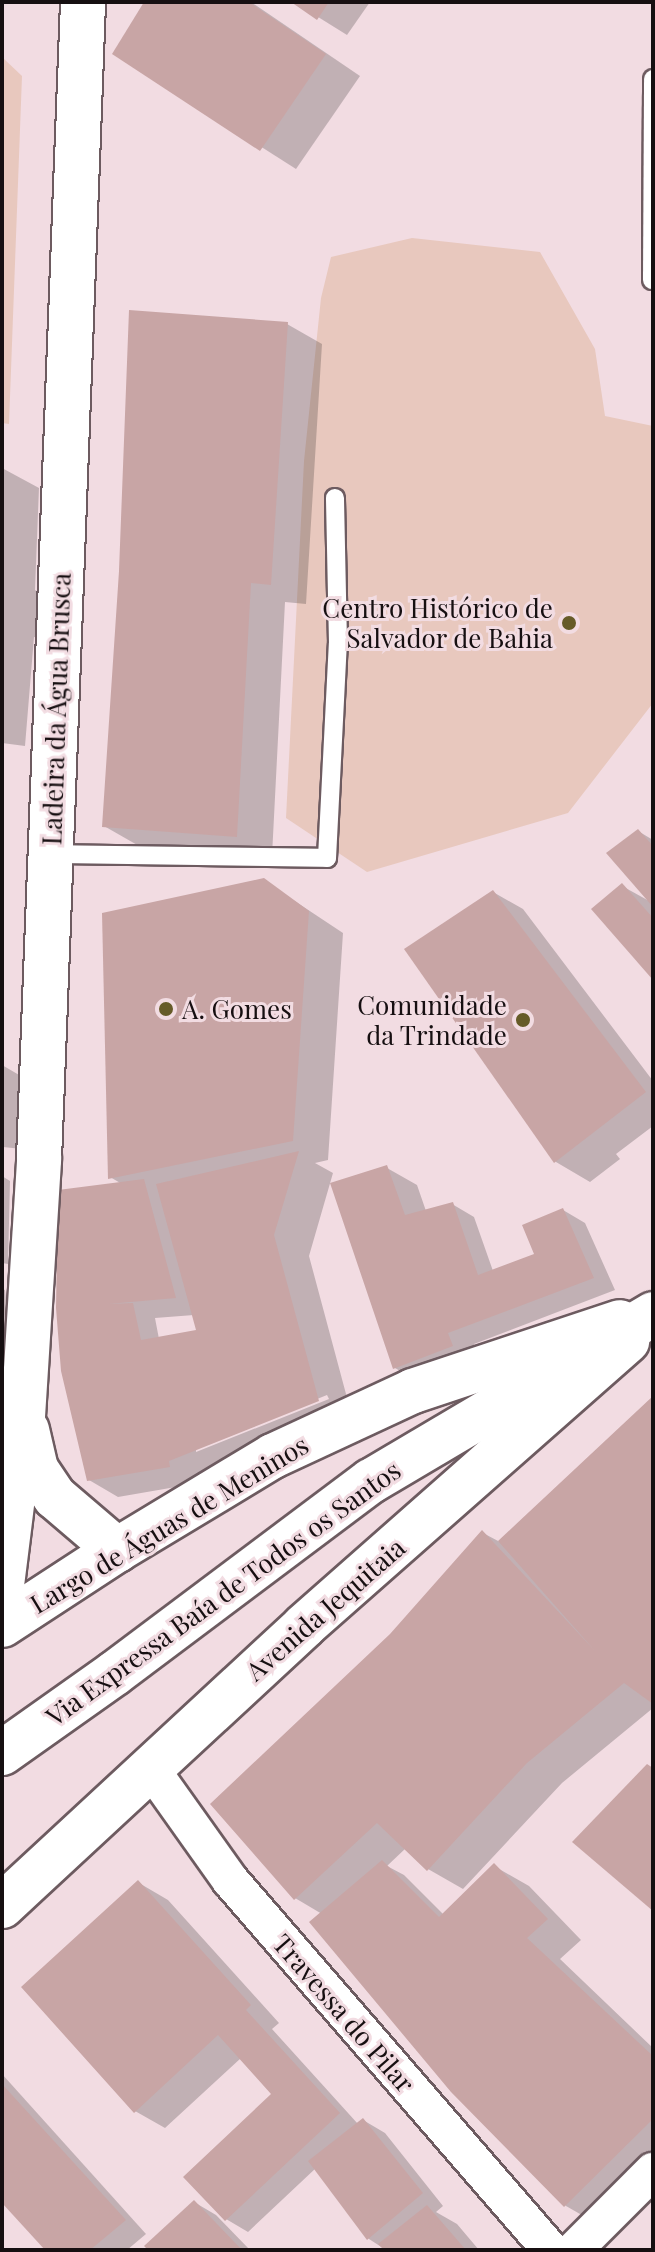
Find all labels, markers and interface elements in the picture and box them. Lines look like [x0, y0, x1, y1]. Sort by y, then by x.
street label: Ladeira da Água Brusca [36, 571, 76, 847]
place label: Centro Histórico de Salvador de Bahia [322, 592, 553, 654]
marker: Centro Histórico de Salvador de Bahia [560, 614, 578, 632]
place label: Comunidade da Trindade [357, 989, 507, 1050]
place label: A. Gomes [182, 993, 292, 1025]
marker: A. Gomes [157, 1000, 175, 1018]
marker: Comunidade da Trindade [514, 1011, 532, 1029]
street label: Largo de Águas de Meninos [24, 1428, 314, 1620]
street label: Via Expressa Baía de Todos os Santos [39, 1454, 407, 1732]
street label: Avenida Jequitaia [239, 1531, 411, 1687]
street label: Travessa do Pilar [267, 1928, 421, 2098]

